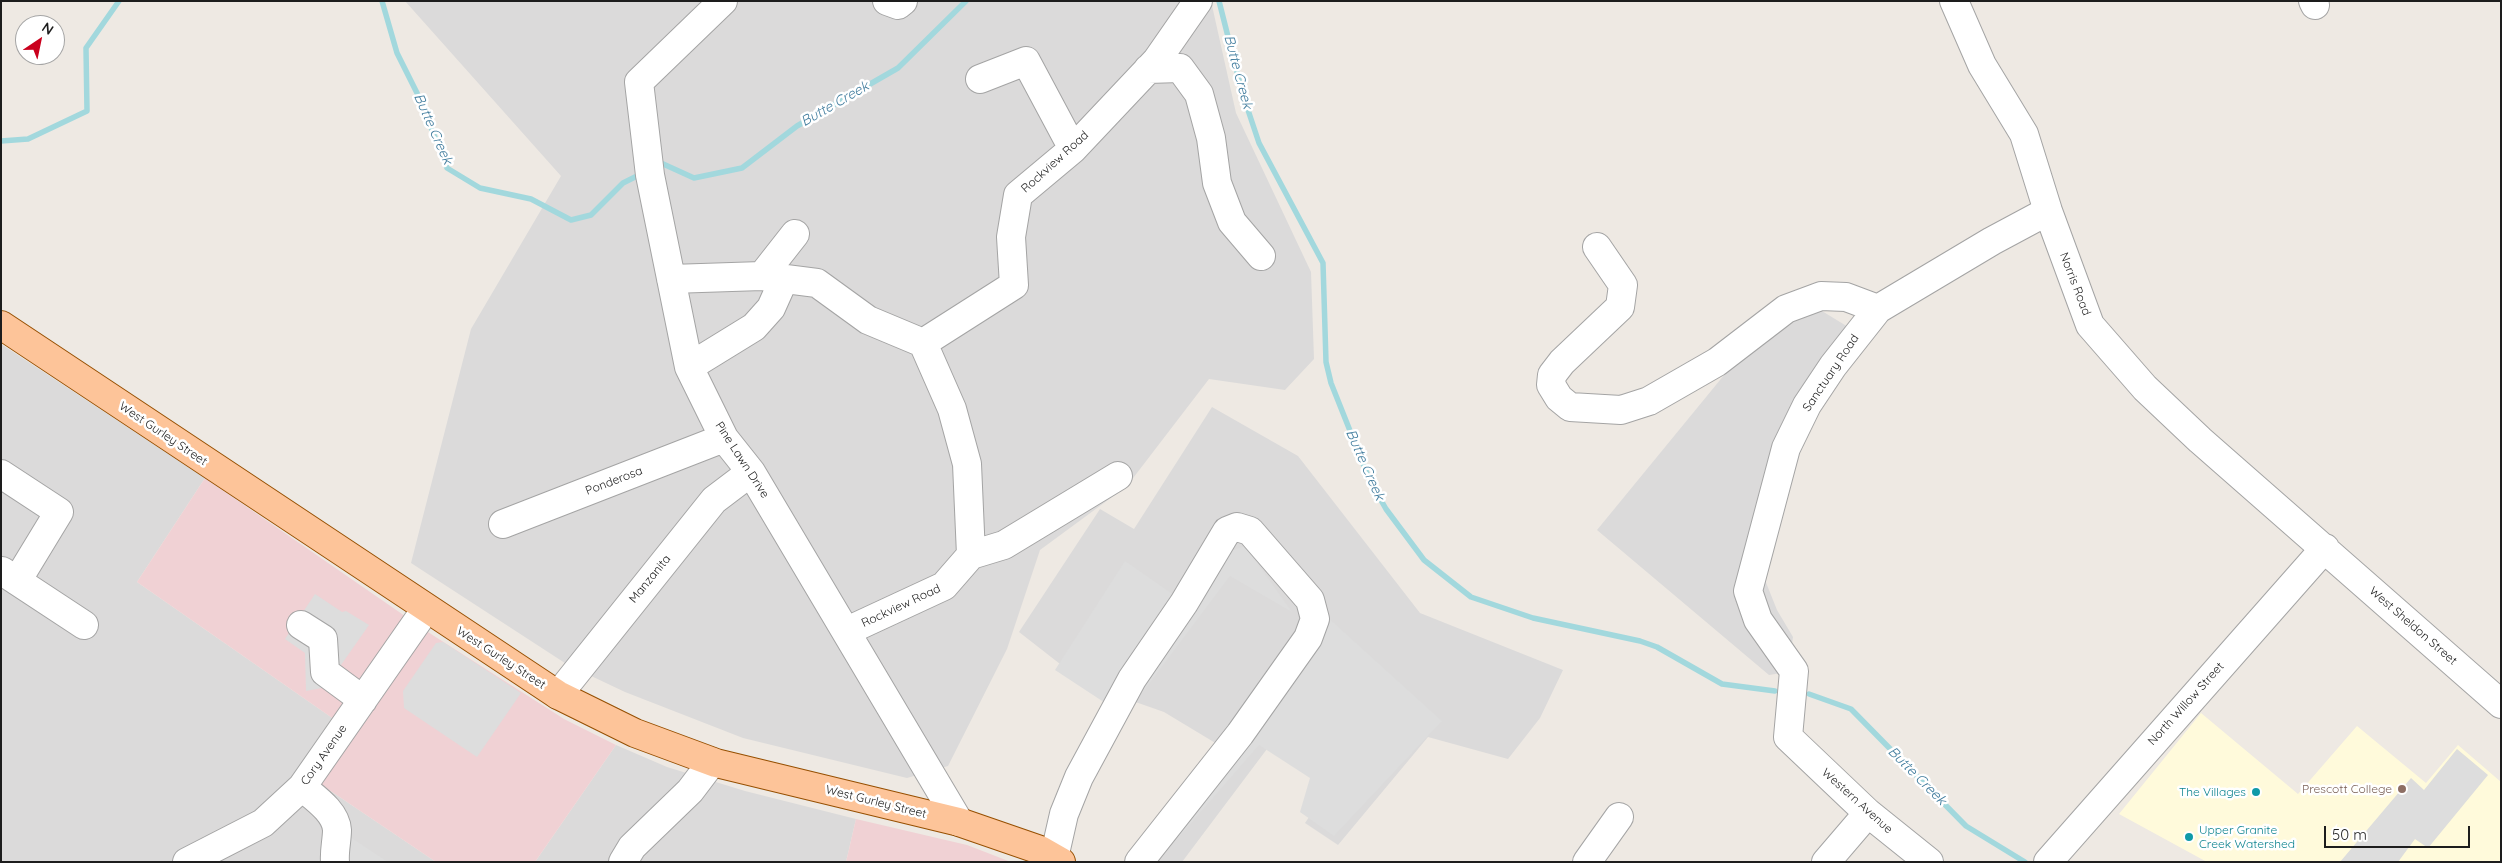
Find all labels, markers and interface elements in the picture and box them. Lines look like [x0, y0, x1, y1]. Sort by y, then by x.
north arrow [15, 15, 65, 65]
text: N [39, 18, 57, 39]
water label: Butte Creek [1220, 33, 1256, 111]
water label: Butte Creek [798, 78, 872, 130]
water label: Butte Creek [410, 91, 456, 167]
street label: Rockview Road [1018, 128, 1092, 196]
street label: Norris Road [2056, 250, 2094, 318]
street label: Sanctuary Road [1800, 332, 1862, 414]
street label: West Gurley Street [116, 399, 210, 469]
street label: Pine Lawn Drive [712, 419, 772, 501]
water label: Butte Creek [1342, 427, 1388, 503]
street label: Ponderosa [583, 464, 645, 498]
street label: Manzanita [626, 552, 674, 606]
street label: Rockview Road [859, 581, 943, 631]
street label: West Sheldon Street [2366, 584, 2460, 668]
street label: West Gurley Street [454, 624, 548, 692]
street label: North Willow Street [2145, 660, 2227, 748]
street label: Cory Avenue [298, 722, 350, 788]
water label: Butte Creek [1884, 743, 1950, 809]
street label: Western Avenue [1819, 765, 1895, 837]
place label: Prescott College [2302, 782, 2392, 796]
street label: West Gurley Street [824, 783, 928, 821]
marker: Prescott College [2396, 783, 2408, 795]
place label: The Villages [2179, 785, 2246, 799]
marker: The Villages [2250, 786, 2262, 798]
scale bar [2327, 816, 2473, 848]
place label: Upper Granite Creek Watershed [2199, 823, 2295, 851]
text: 50 m [2332, 825, 2367, 844]
marker: Upper Granite Creek Watershed [2183, 831, 2195, 843]

